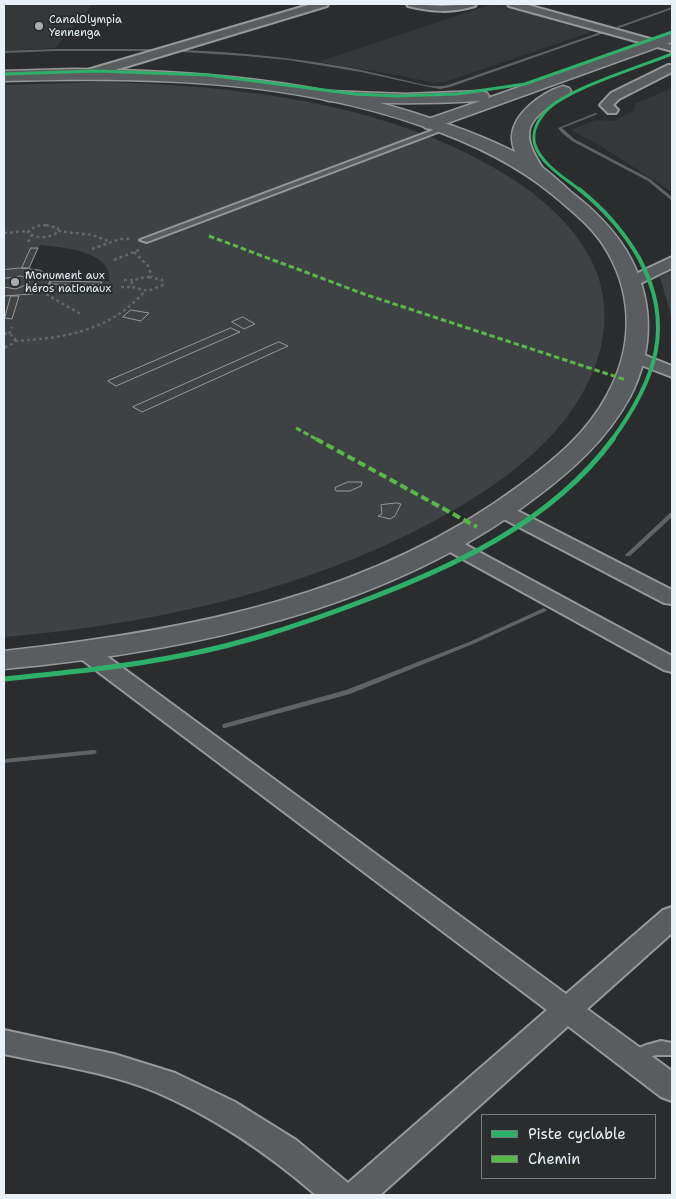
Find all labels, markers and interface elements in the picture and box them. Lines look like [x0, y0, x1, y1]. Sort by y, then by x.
place label: CanalOlympia Yennenga [49, 13, 122, 39]
marker: CanalOlympia Yennenga [33, 20, 45, 32]
place label: Monument aux héros nationaux [25, 269, 111, 295]
marker: Monument aux héros nationaux [9, 276, 21, 288]
legend [481, 1114, 656, 1179]
text: Piste cyclable [528, 1124, 626, 1144]
text: Chemin [528, 1149, 581, 1169]

